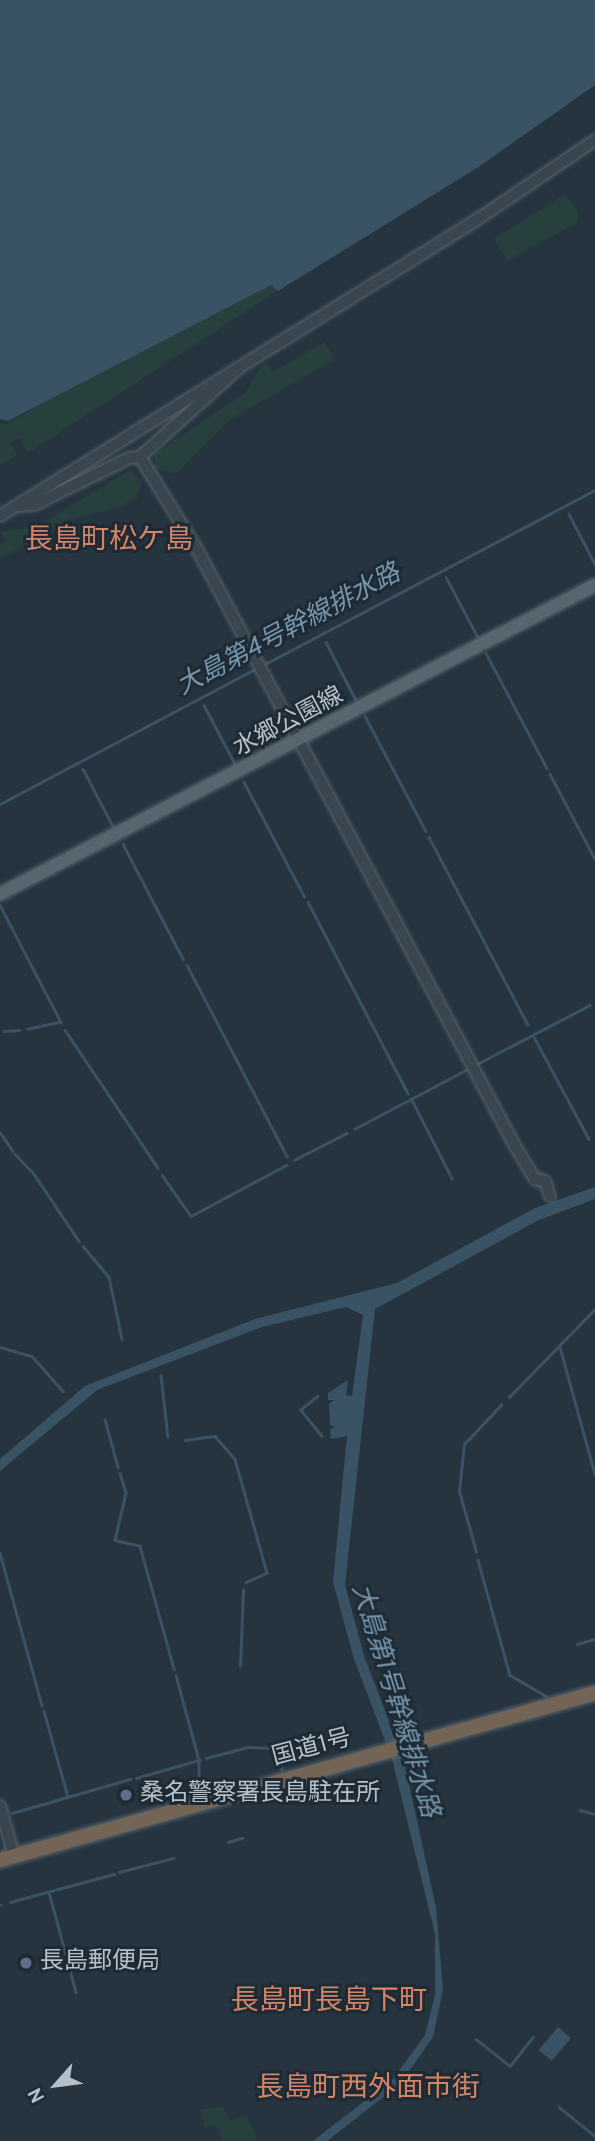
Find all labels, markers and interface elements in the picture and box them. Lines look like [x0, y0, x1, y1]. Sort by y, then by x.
district label: 長島町松ケ島 [25, 524, 193, 558]
water label: 大島第4号幹線排水路 [172, 559, 406, 703]
street label: 水郷公園線 [229, 682, 349, 764]
water label: 大島第1号幹線排水路 [344, 1580, 444, 1822]
street label: 国道1号 [269, 1725, 355, 1773]
place label: 桑名警察署長島駐在所 [140, 1781, 380, 1809]
marker: 桑名警察署長島駐在所 [118, 1787, 134, 1803]
place label: 長島郵便局 [40, 1949, 160, 1977]
marker: 長島郵便局 [18, 1955, 34, 1971]
district label: 長島町長島下町 [231, 1985, 427, 2019]
north arrow [21, 2050, 91, 2120]
district label: 長島町西外面市街 [256, 2072, 480, 2106]
text: N [24, 2083, 51, 2107]

